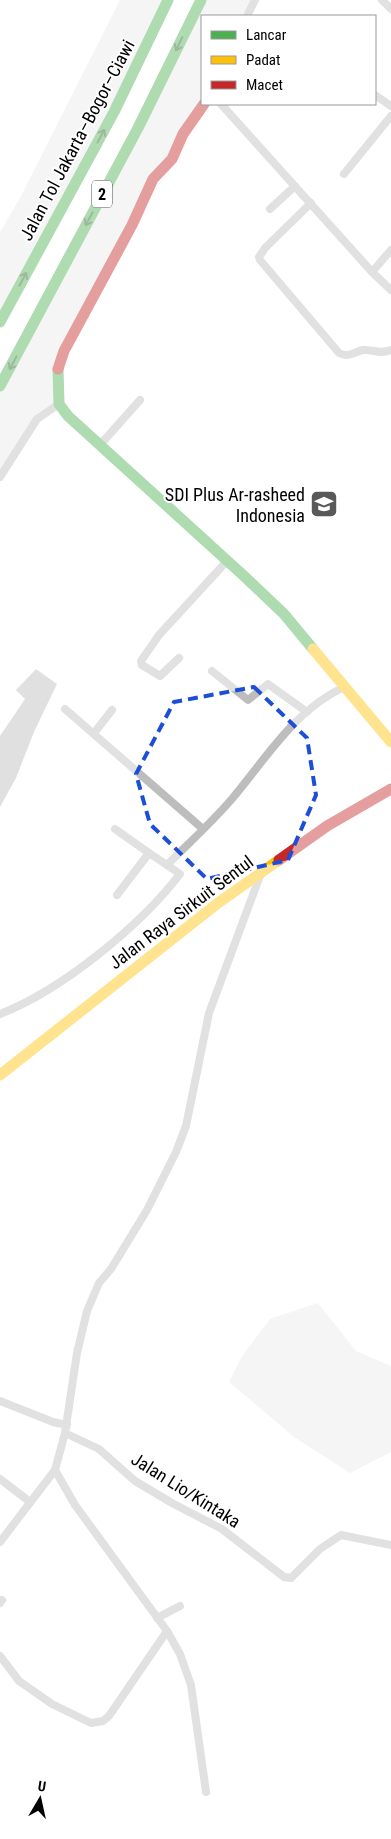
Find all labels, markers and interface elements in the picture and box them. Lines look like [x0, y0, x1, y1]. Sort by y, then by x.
legend [201, 15, 376, 105]
text: Lancar [246, 26, 287, 44]
street label: Jalan Tol Jakarta–Bogor–Ciawi [15, 36, 139, 244]
one-way arrow [174, 36, 184, 51]
text: Padat [246, 51, 280, 69]
text: Macet [246, 76, 283, 94]
one-way arrow [96, 130, 106, 144]
road number: 2 [92, 180, 112, 208]
one-way arrow [84, 212, 94, 227]
one-way arrow [18, 272, 28, 287]
one-way arrow [8, 355, 17, 370]
place label: SDI Plus Ar-rasheed Indonesia [165, 484, 305, 526]
school or university icon: SDI Plus Ar-rasheed Indonesia [309, 489, 339, 519]
street label: Jalan Raya Sirkuit Sentul [105, 851, 257, 973]
street label: Jalan Lio/Kintaka [128, 1448, 244, 1532]
north arrow [15, 1774, 65, 1824]
text: U [37, 1778, 47, 1795]

